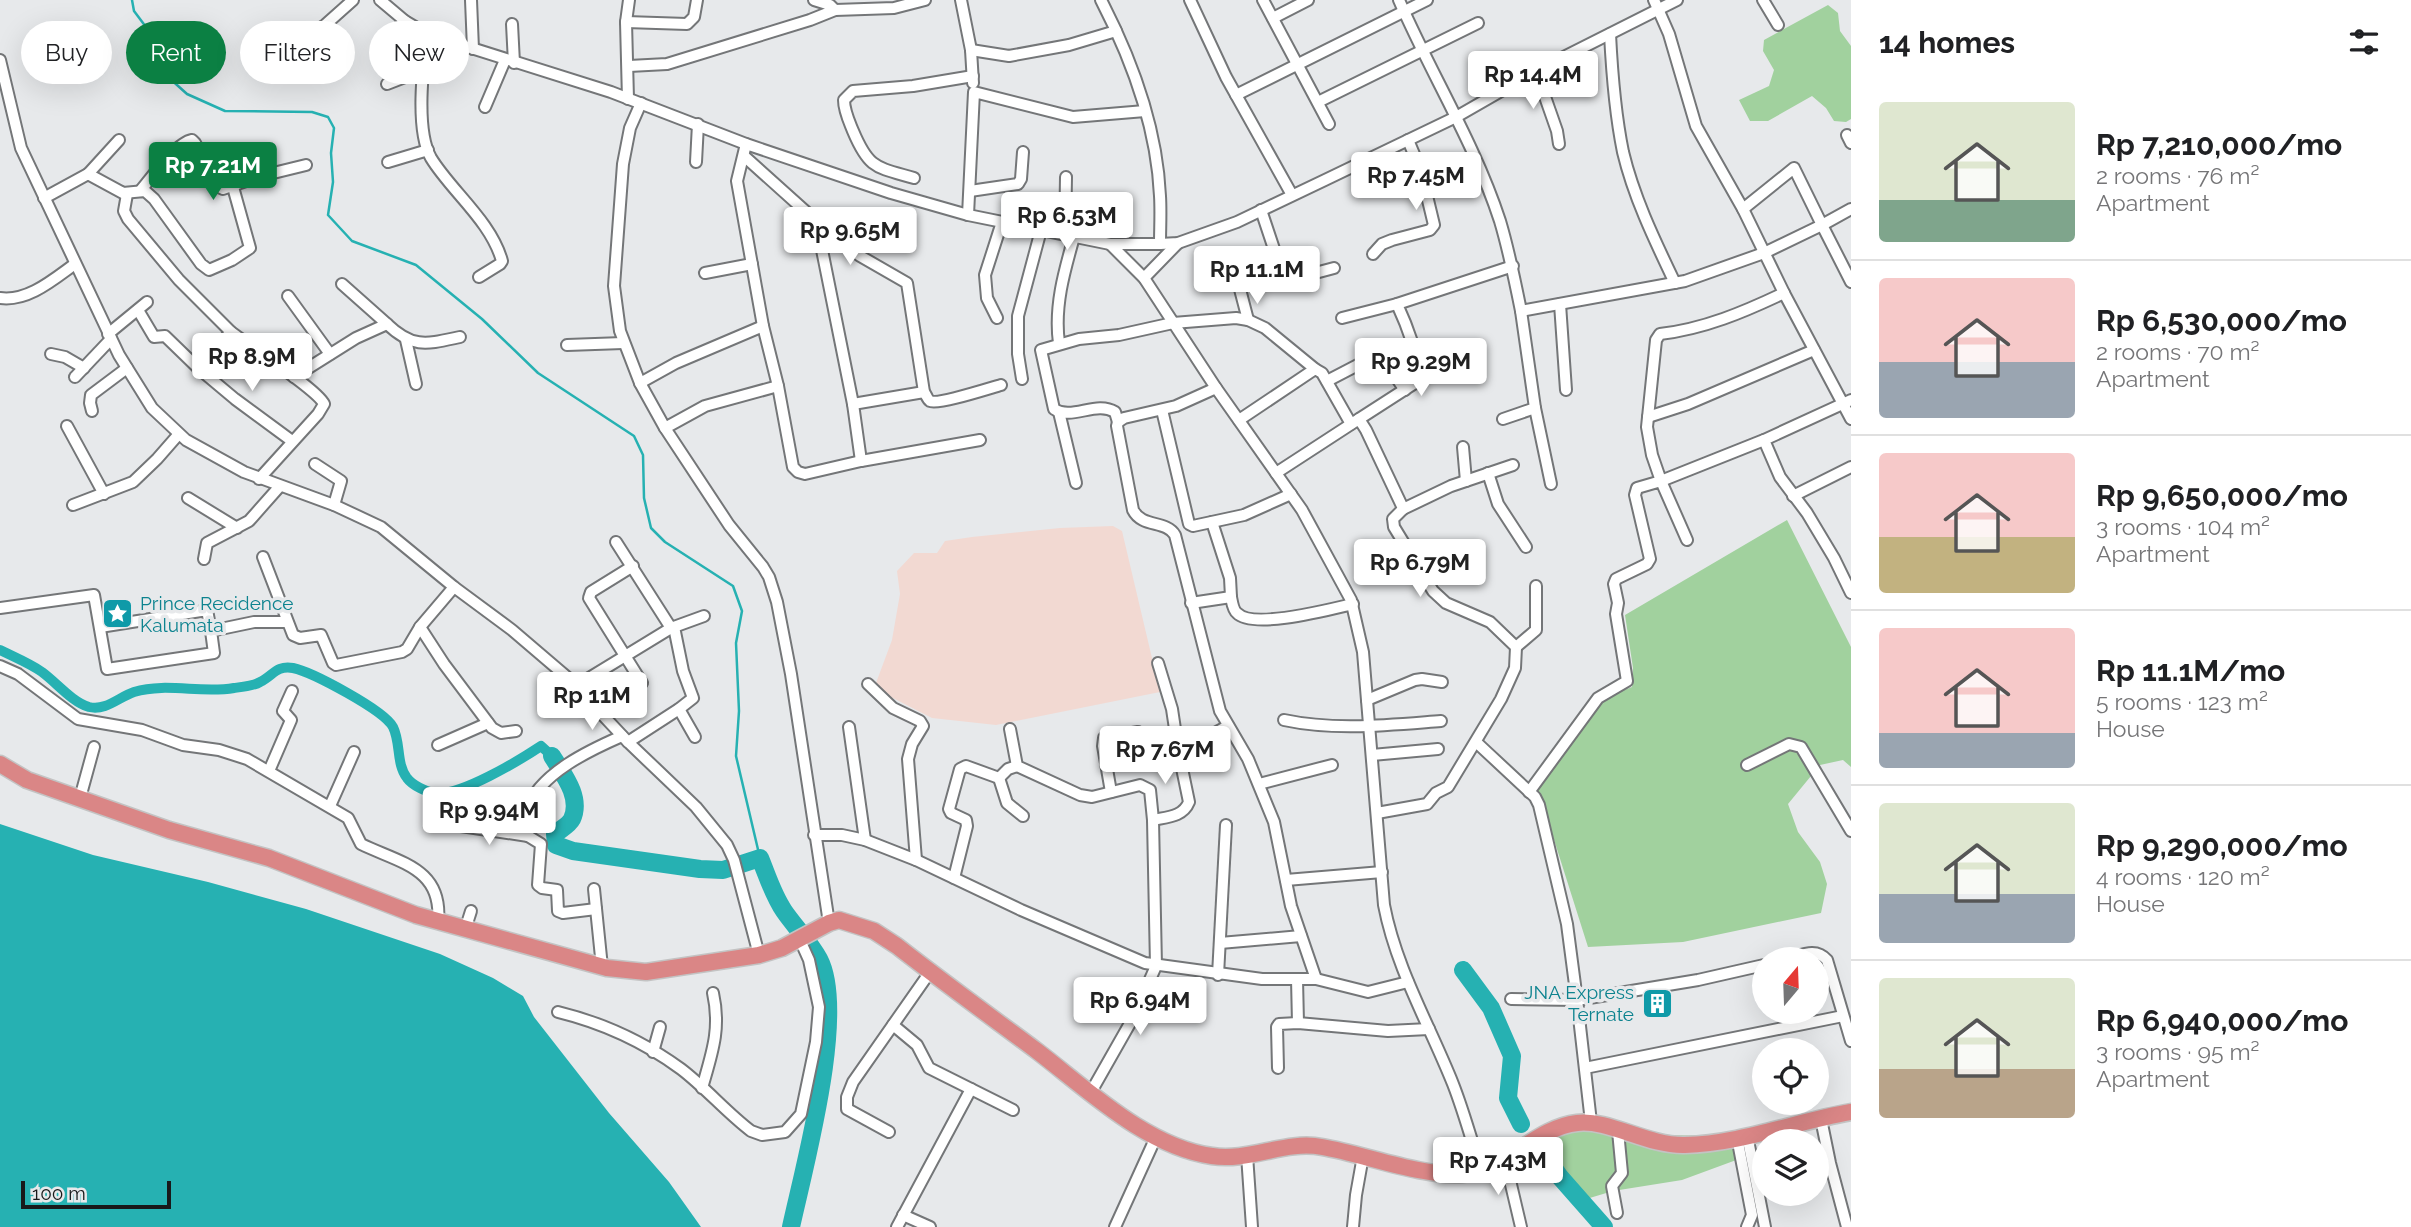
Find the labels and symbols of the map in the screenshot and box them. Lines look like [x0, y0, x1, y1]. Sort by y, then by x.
pin: Rp 14.4M [1461, 52, 1605, 111]
pin: Rp 7.21M [141, 142, 285, 202]
pin: Rp 7.45M [1344, 152, 1488, 212]
pin: Rp 6.53M [995, 192, 1139, 252]
pin: Rp 9.65M [778, 208, 922, 267]
pin: Rp 11.1M [1185, 246, 1329, 306]
pin: Rp 8.9M [187, 334, 317, 393]
pin: Rp 9.29M [1349, 338, 1493, 398]
pin: Rp 6.79M [1348, 540, 1492, 599]
place label: Prince Recidence Kalumata [140, 592, 293, 636]
place icon: Prince Recidence Kalumata [100, 597, 134, 631]
pin: Rp 11M [535, 672, 649, 732]
pin: Rp 7.67M [1093, 726, 1237, 786]
pin: Rp 9.94M [417, 788, 561, 847]
north arrow [1752, 947, 1829, 1024]
pin: Rp 6.94M [1068, 978, 1212, 1037]
place label: JNA Express Ternate [1524, 981, 1634, 1025]
building icon: JNA Express Ternate [1640, 986, 1674, 1020]
pin: Rp 7.43M [1426, 1138, 1570, 1197]
scale bar [21, 1178, 172, 1210]

